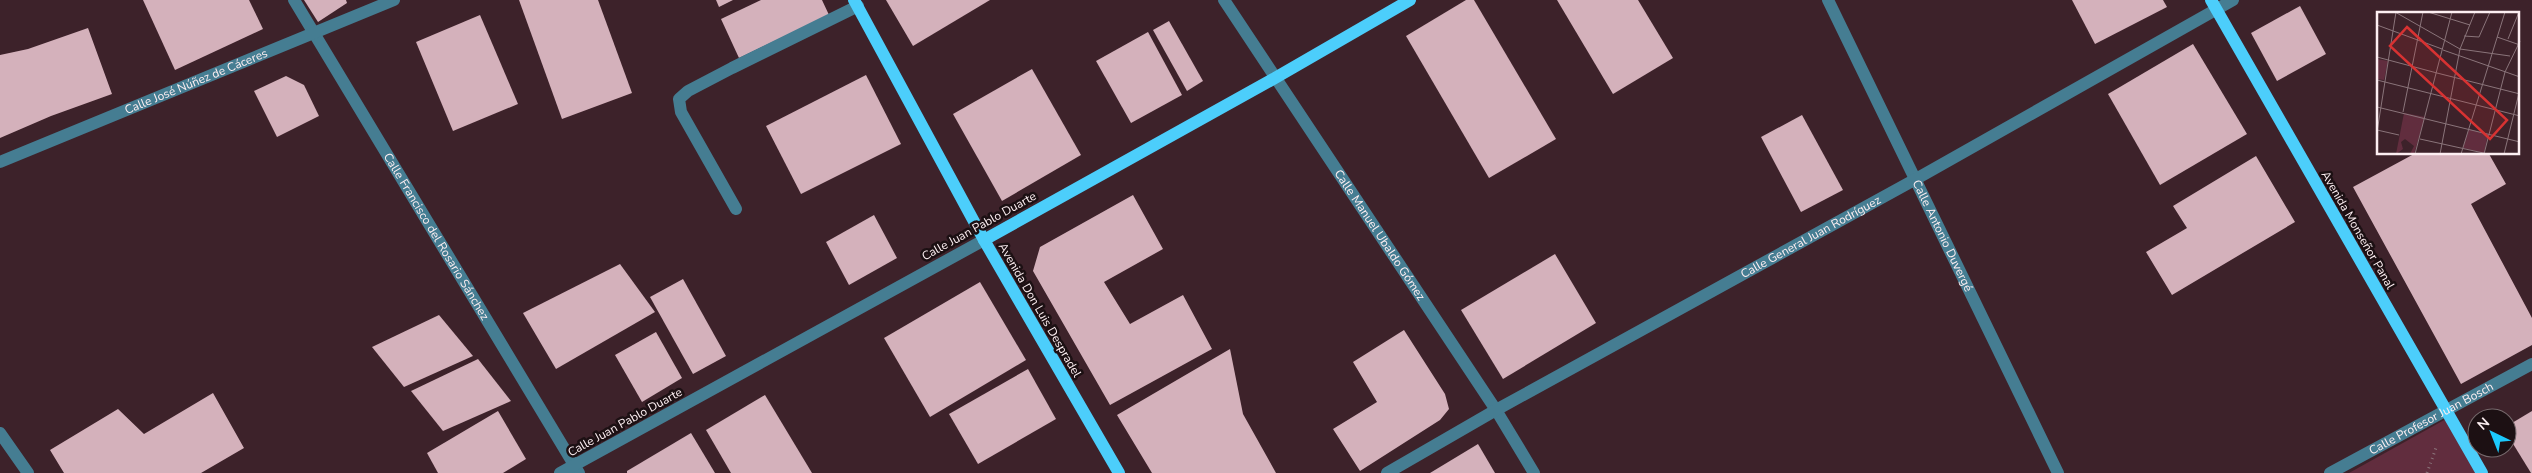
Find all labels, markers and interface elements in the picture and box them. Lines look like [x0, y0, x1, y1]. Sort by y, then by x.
inset map [2377, 12, 2520, 155]
street label: Calle José Núñez de Cáceres [122, 45, 270, 118]
street label: Calle Francisco del Rosario Sánchez [380, 150, 493, 323]
street label: Calle Manuel Ubaldo Gómez [1331, 166, 1429, 304]
street label: Avenida Monseñor Panal [2318, 168, 2399, 292]
street label: Calle Antonio Duvergé [1909, 177, 1977, 294]
street label: Calle Juan Pablo Duarte [919, 188, 1039, 264]
street label: Calle General Juan Rodríguez [1738, 192, 1884, 282]
street label: Avenida Don Luis Despradel [995, 240, 1085, 381]
street label: Calle Profesor Juan Bosch [2366, 378, 2496, 458]
street label: Calle Juan Pablo Duarte [565, 384, 685, 460]
north arrow [2467, 408, 2517, 458]
text: N [2473, 413, 2494, 434]

